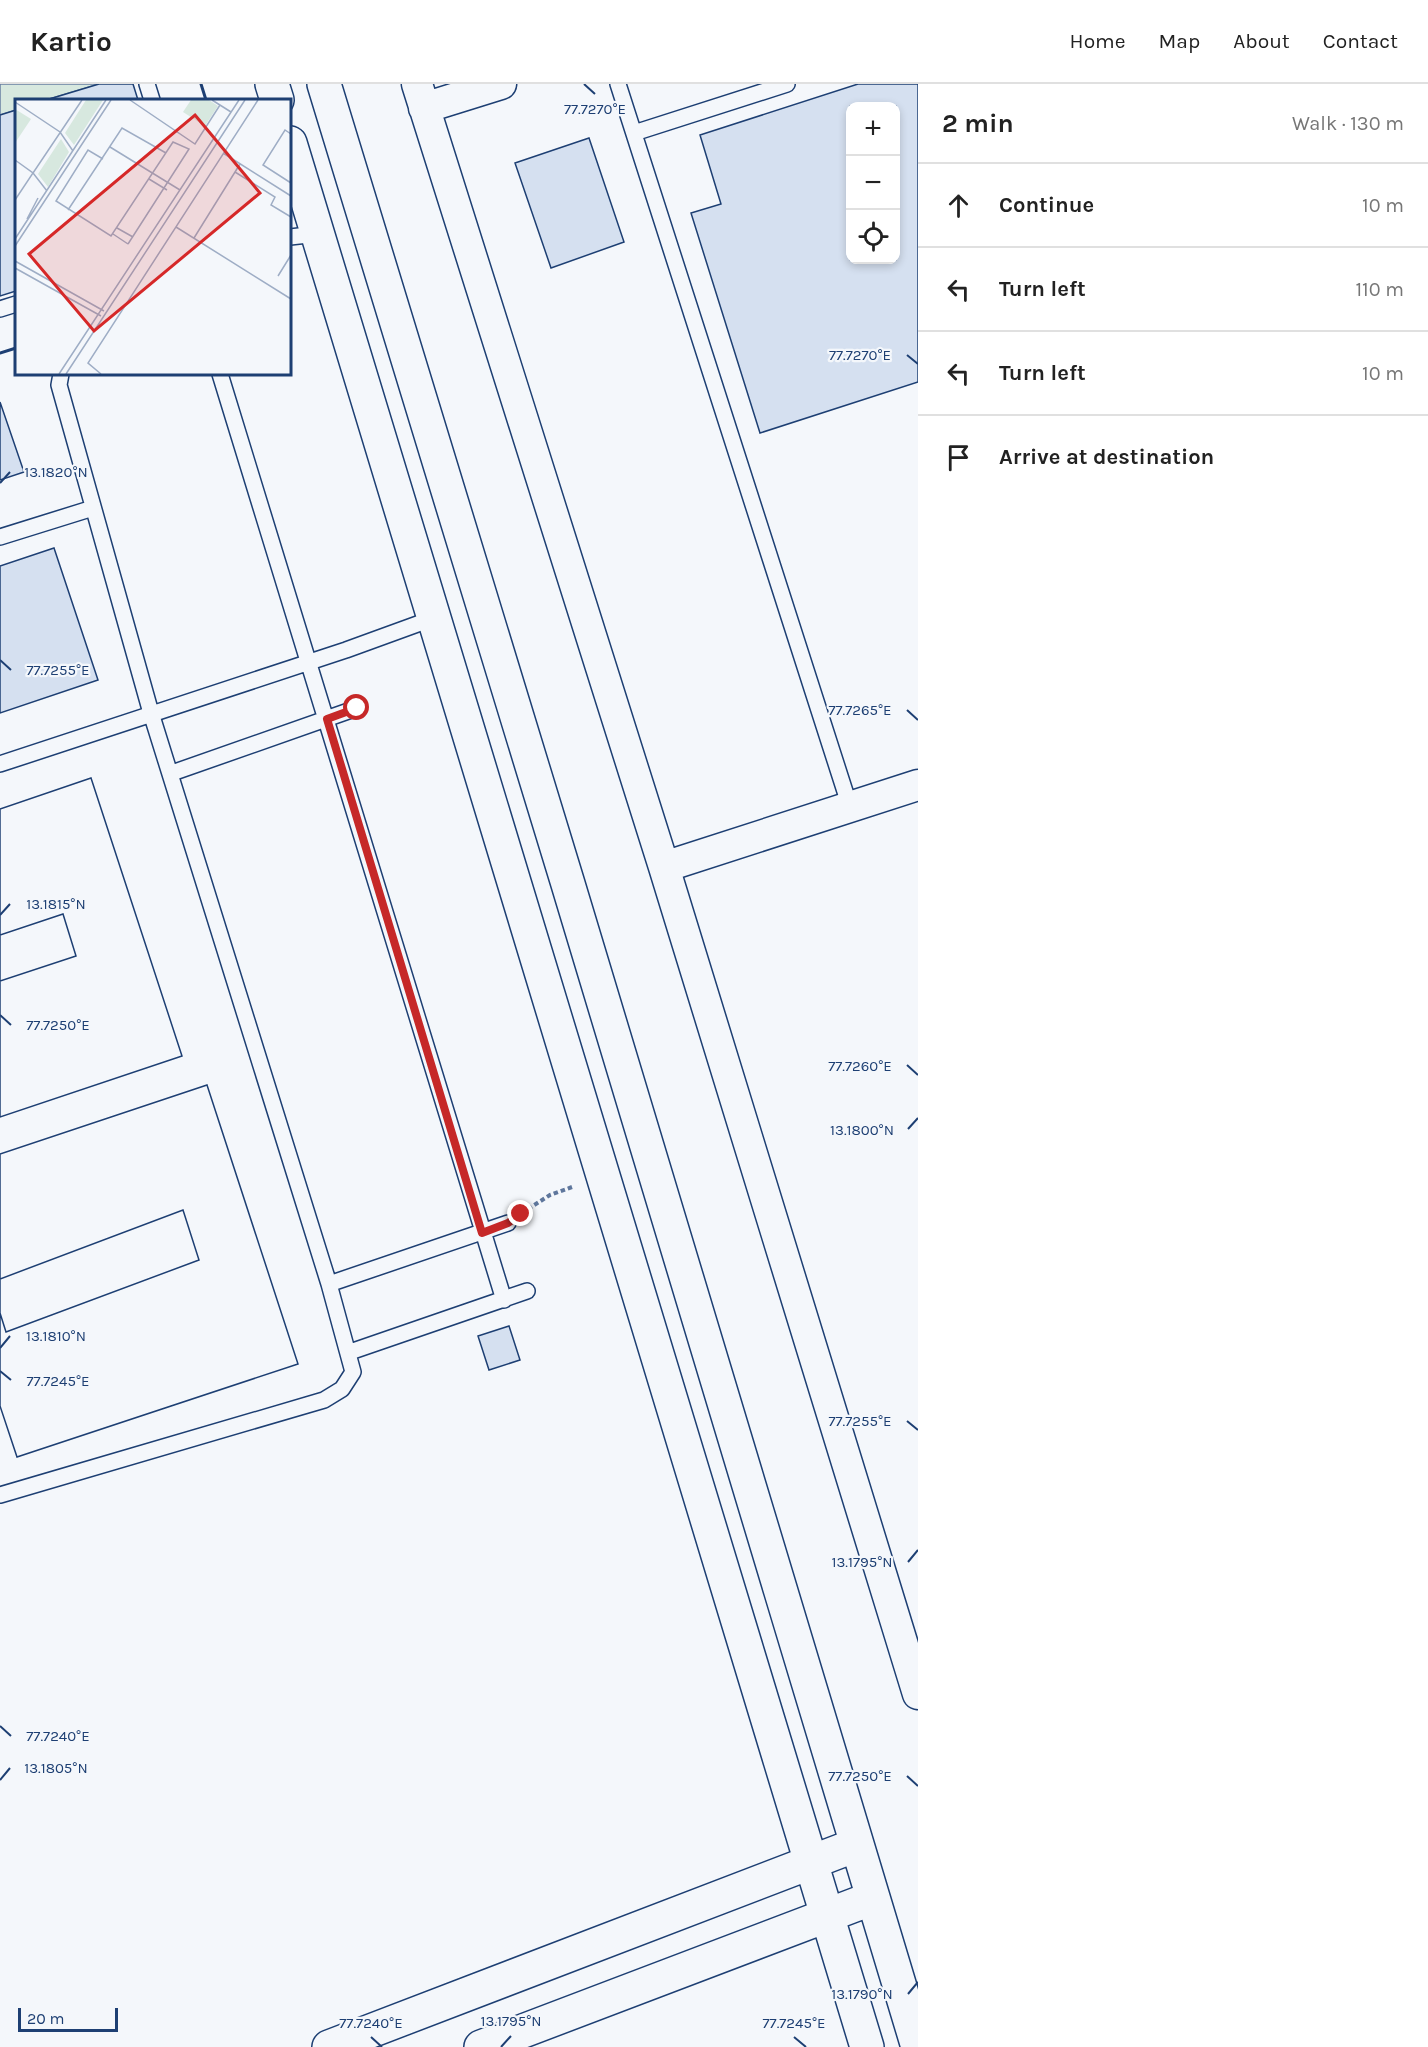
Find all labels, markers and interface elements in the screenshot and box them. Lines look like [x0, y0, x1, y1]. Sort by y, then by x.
text: Kartio [30, 25, 112, 58]
text: Home [1070, 29, 1126, 53]
text: Map [1159, 29, 1200, 53]
text: About [1233, 29, 1290, 53]
text: Contact [1323, 29, 1398, 53]
inset map [15, 99, 291, 375]
text: 77.7270°E [564, 100, 626, 118]
map controls [846, 102, 900, 264]
button: + [846, 102, 900, 156]
text: 2 min [942, 108, 1014, 139]
text: Walk · 130 m [1292, 112, 1404, 135]
button: − [846, 156, 900, 210]
icon: ahead [942, 189, 975, 222]
text: Continue [999, 192, 1094, 218]
text: 10 m [1362, 194, 1404, 217]
button: locate [846, 210, 900, 264]
icon: left [942, 273, 975, 306]
text: Turn left [999, 276, 1086, 302]
text: 110 m [1355, 278, 1404, 301]
text: 77.7270°E [829, 346, 891, 364]
icon: left [942, 357, 975, 390]
text: Turn left [999, 360, 1086, 386]
text: 10 m [1362, 362, 1404, 385]
icon: arrive [942, 441, 975, 474]
text: Arrive at destination [999, 444, 1214, 470]
text: 13.1820°N [24, 463, 88, 481]
text: 77.7255°E [27, 661, 89, 679]
route start [343, 694, 369, 720]
text: 77.7265°E [828, 701, 892, 719]
text: 13.1815°N [26, 895, 86, 913]
text: 77.7250°E [26, 1016, 90, 1034]
text: 77.7260°E [828, 1057, 892, 1075]
text: 13.1800°N [830, 1121, 894, 1139]
route end [507, 1200, 533, 1226]
text: 13.1810°N [26, 1327, 86, 1345]
text: 77.7245°E [27, 1372, 89, 1390]
text: 77.7255°E [829, 1412, 891, 1430]
text: 13.1795°N [831, 1553, 893, 1571]
text: 77.7240°E [26, 1727, 90, 1745]
text: 13.1805°N [24, 1759, 88, 1777]
text: 77.7250°E [828, 1767, 892, 1785]
text: 13.1790°N [831, 1985, 893, 2003]
scale bar [18, 2005, 118, 2032]
text: 20 m [27, 2009, 65, 2028]
text: 13.1795°N [480, 2012, 542, 2030]
text: 77.7240°E [339, 2014, 403, 2032]
text: 77.7245°E [763, 2014, 825, 2032]

